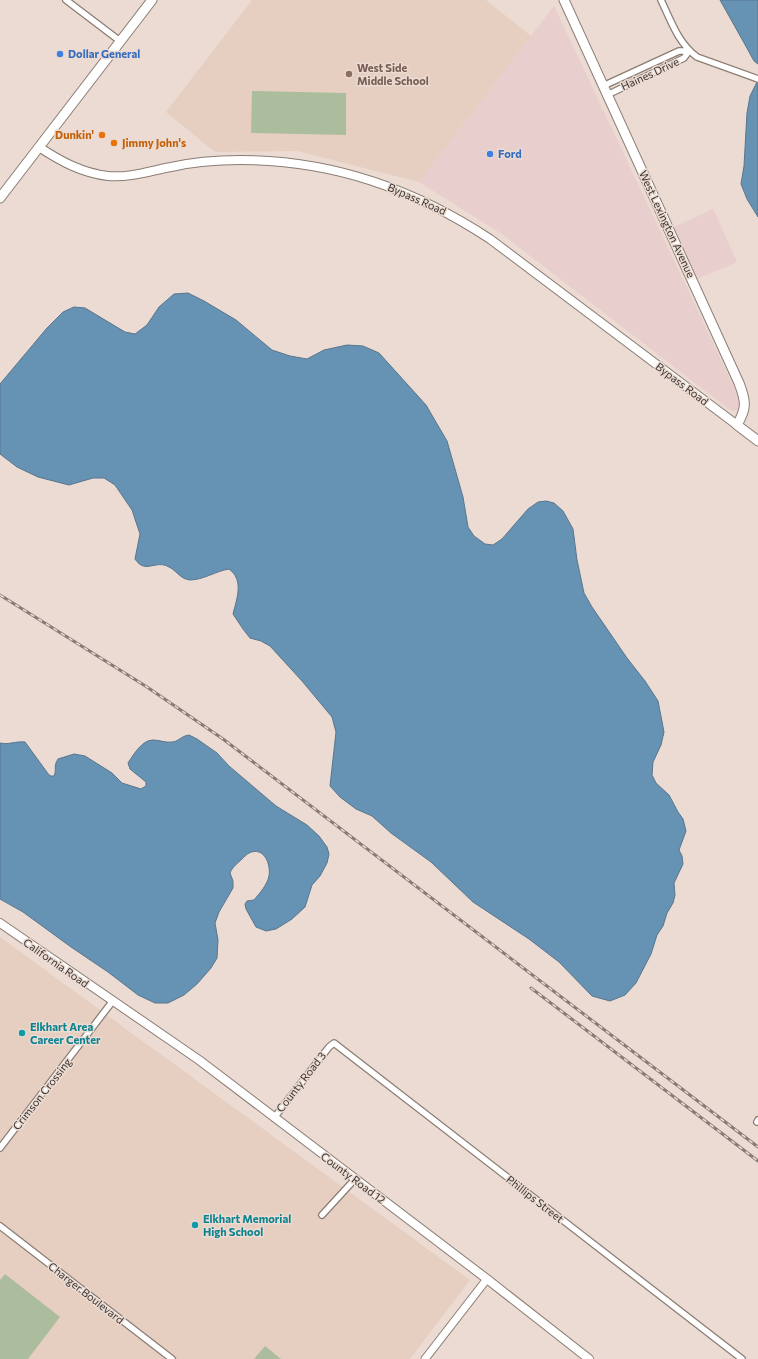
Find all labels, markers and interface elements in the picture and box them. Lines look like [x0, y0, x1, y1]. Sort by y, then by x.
place label: Dollar General [68, 47, 140, 60]
marker: Dollar General [55, 49, 65, 59]
street label: Haines Drive [619, 54, 681, 93]
place label: West Side Middle School [357, 61, 429, 87]
marker: West Side Middle School [344, 69, 354, 79]
place label: Dunkin' [55, 128, 94, 141]
marker: Dunkin' [97, 130, 107, 140]
place label: Jimmy John's [122, 136, 186, 150]
marker: Jimmy John's [109, 138, 119, 148]
place label: Ford [498, 147, 522, 160]
marker: Ford [485, 149, 495, 159]
street label: West Lexington Avenue [637, 168, 698, 280]
street label: Bypass Road [386, 180, 449, 217]
street label: Bypass Road [653, 360, 711, 408]
street label: California Road [21, 935, 91, 990]
place label: Elkhart Area Career Center [30, 1020, 101, 1046]
marker: Elkhart Area Career Center [17, 1028, 27, 1038]
street label: County Road 3 [273, 1049, 328, 1114]
street label: Crimson Crossing [10, 1055, 74, 1132]
street label: County Road 12 [318, 1149, 388, 1206]
street label: Phillips Street [504, 1172, 567, 1225]
place label: Elkhart Memorial High School [203, 1212, 291, 1238]
marker: Elkhart Memorial High School [190, 1220, 200, 1230]
street label: Charger Boulevard [46, 1259, 127, 1326]

